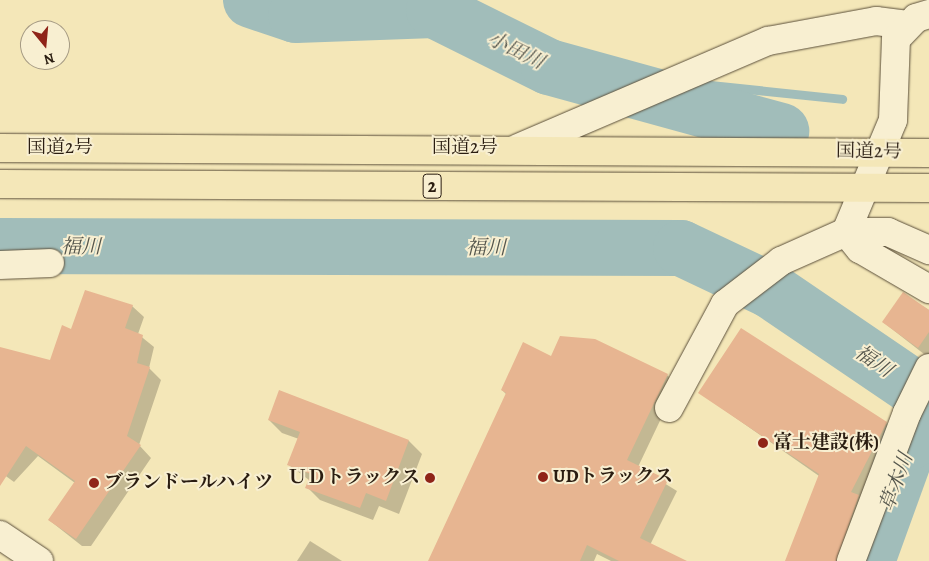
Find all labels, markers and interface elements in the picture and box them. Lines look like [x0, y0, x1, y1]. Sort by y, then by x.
north arrow [20, 20, 70, 70]
water label: 小田川 [484, 26, 548, 74]
text: N [42, 48, 57, 69]
street label: 国道2号 [27, 137, 93, 159]
street label: 国道2号 [432, 137, 498, 159]
street label: 国道2号 [836, 140, 902, 164]
road number: 2 [422, 170, 442, 202]
water label: 福川 [61, 234, 101, 258]
water label: 福川 [466, 235, 506, 259]
water label: 福川 [851, 340, 897, 382]
place label: 富士建設(株) [773, 432, 879, 454]
marker: 富士建設(株) [757, 437, 769, 449]
water label: 草木川 [874, 450, 918, 514]
place label: UDトラックス [553, 466, 674, 488]
place label: ＵＤトラックス [287, 467, 420, 489]
marker: UDトラックス [537, 471, 549, 483]
place label: ブランドールハイツ [104, 472, 275, 494]
marker: ＵＤトラックス [424, 472, 436, 484]
marker: ブランドールハイツ [88, 477, 100, 489]

